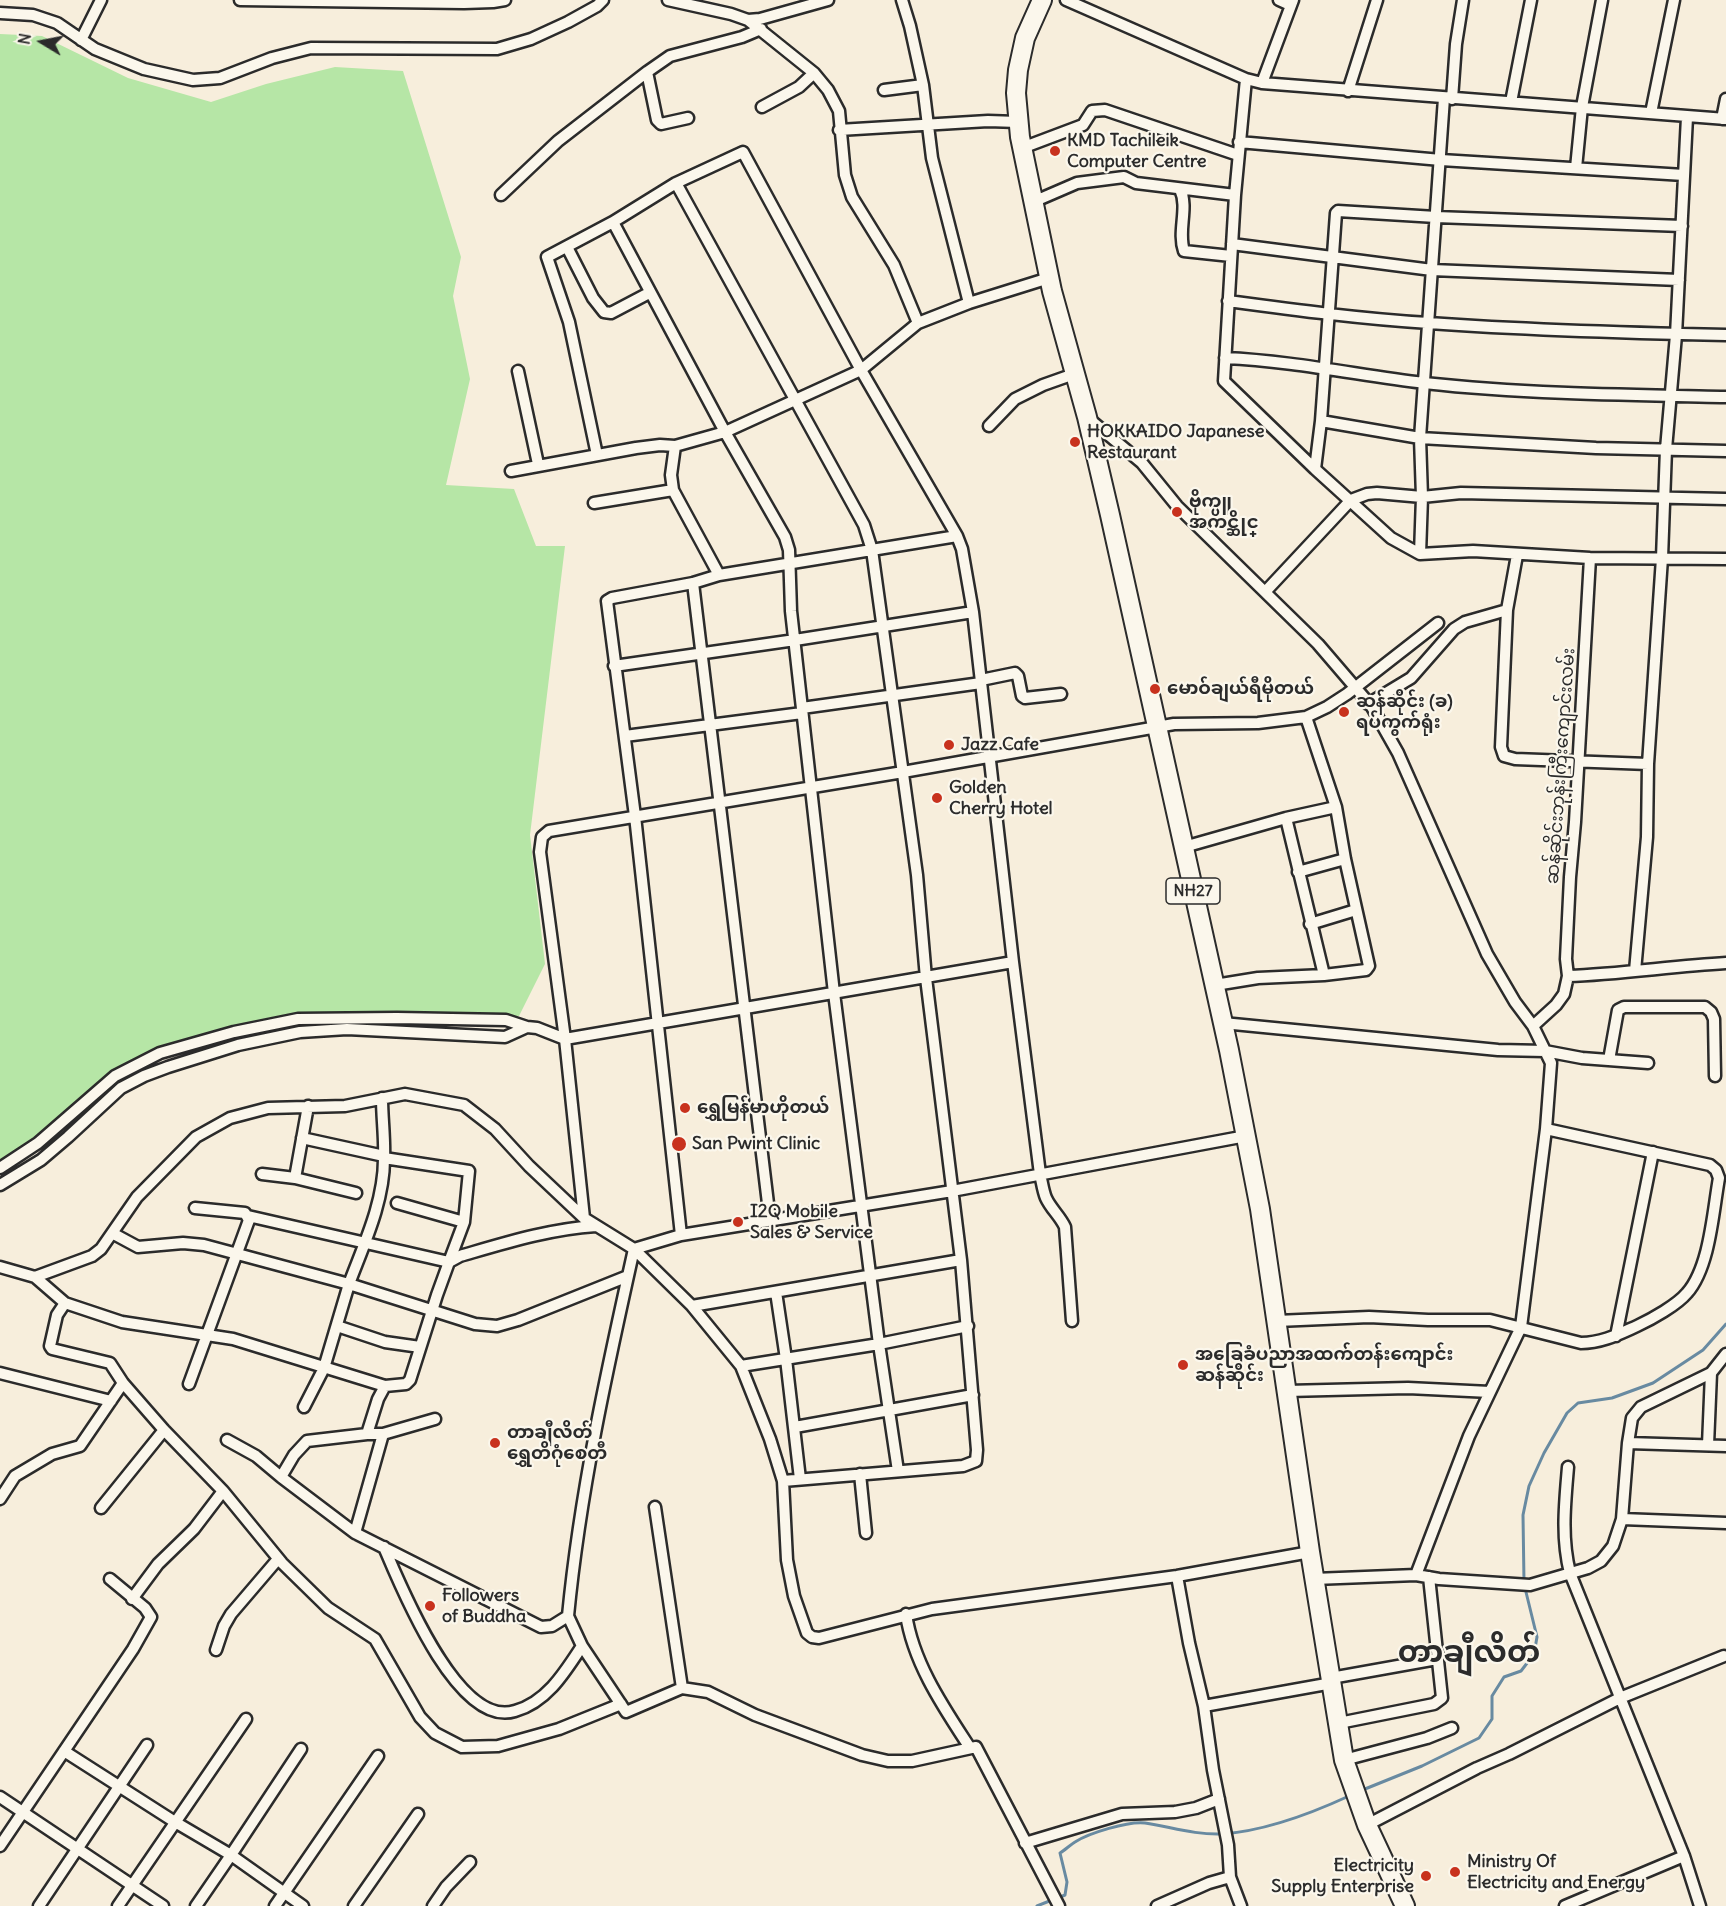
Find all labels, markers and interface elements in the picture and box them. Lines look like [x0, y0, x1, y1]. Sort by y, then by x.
north arrow [12, 12, 72, 72]
text: N [13, 32, 35, 46]
place label: KMD Tachileik Computer Centre [1067, 130, 1206, 172]
marker: KMD Tachileik Computer Centre [1048, 144, 1062, 158]
place label: HOKKAIDO Japanese Restaurant [1087, 421, 1264, 464]
marker: HOKKAIDO Japanese Restaurant [1068, 435, 1082, 449]
place label: ဗိုက္ပူ အကင္ဆိုင္ [1189, 491, 1259, 534]
marker: ဗိုက္ပူ အကင္ဆိုင္ [1170, 505, 1184, 519]
street label: ဆန်ဆိုင်းဘုန်းကြီးကျောင်းလမ်း [1542, 647, 1580, 885]
place label: မောဝ်ချယ်ရီမိုတယ် [1167, 678, 1314, 700]
marker: မောဝ်ချယ်ရီမိုတယ် [1148, 682, 1162, 696]
place label: ဆန်ဆိုင်း (ခ) ရပ်ကွက်ရုံး [1356, 691, 1453, 734]
marker: ဆန်ဆိုင်း (ခ) ရပ်ကွက်ရုံး [1337, 705, 1351, 719]
place label: Jazz Cafe [961, 734, 1039, 756]
marker: Jazz Cafe [942, 738, 956, 752]
place label: Golden Cherry Hotel [949, 777, 1053, 820]
marker: Golden Cherry Hotel [930, 791, 944, 805]
road number: NH27 [1166, 878, 1220, 904]
place label: ရွှေမြန်မာဟိုတယ် [697, 1097, 829, 1119]
marker: ရွှေမြန်မာဟိုတယ် [678, 1101, 692, 1115]
place label: San Pwint Clinic [692, 1133, 820, 1155]
marker: San Pwint Clinic [670, 1135, 688, 1153]
place label: I2Q Mobile Sales & Service [750, 1201, 873, 1244]
marker: I2Q Mobile Sales & Service [731, 1215, 745, 1229]
place label: အခြေခံပညာအထက်တန်းကျောင်း ဆန်ဆိုင်း [1195, 1344, 1453, 1386]
marker: အခြေခံပညာအထက်တန်းကျောင်း ဆန်ဆိုင်း [1176, 1358, 1190, 1372]
place label: တာချီလိတ် ရွှေတိဂုံစေတီ [507, 1422, 607, 1464]
marker: တာချီလိတ် ရွှေတိဂုံစေတီ [488, 1436, 502, 1450]
place label: Followers of Buddha [442, 1585, 526, 1628]
marker: Followers of Buddha [423, 1599, 437, 1613]
district label: တာချီလိတ် [1398, 1635, 1540, 1671]
place label: Ministry Of Electricity and Energy [1467, 1851, 1645, 1894]
place label: Electricity Supply Enterprise [1271, 1855, 1414, 1898]
marker: Ministry Of Electricity and Energy [1448, 1865, 1462, 1879]
marker: Electricity Supply Enterprise [1419, 1869, 1433, 1883]

